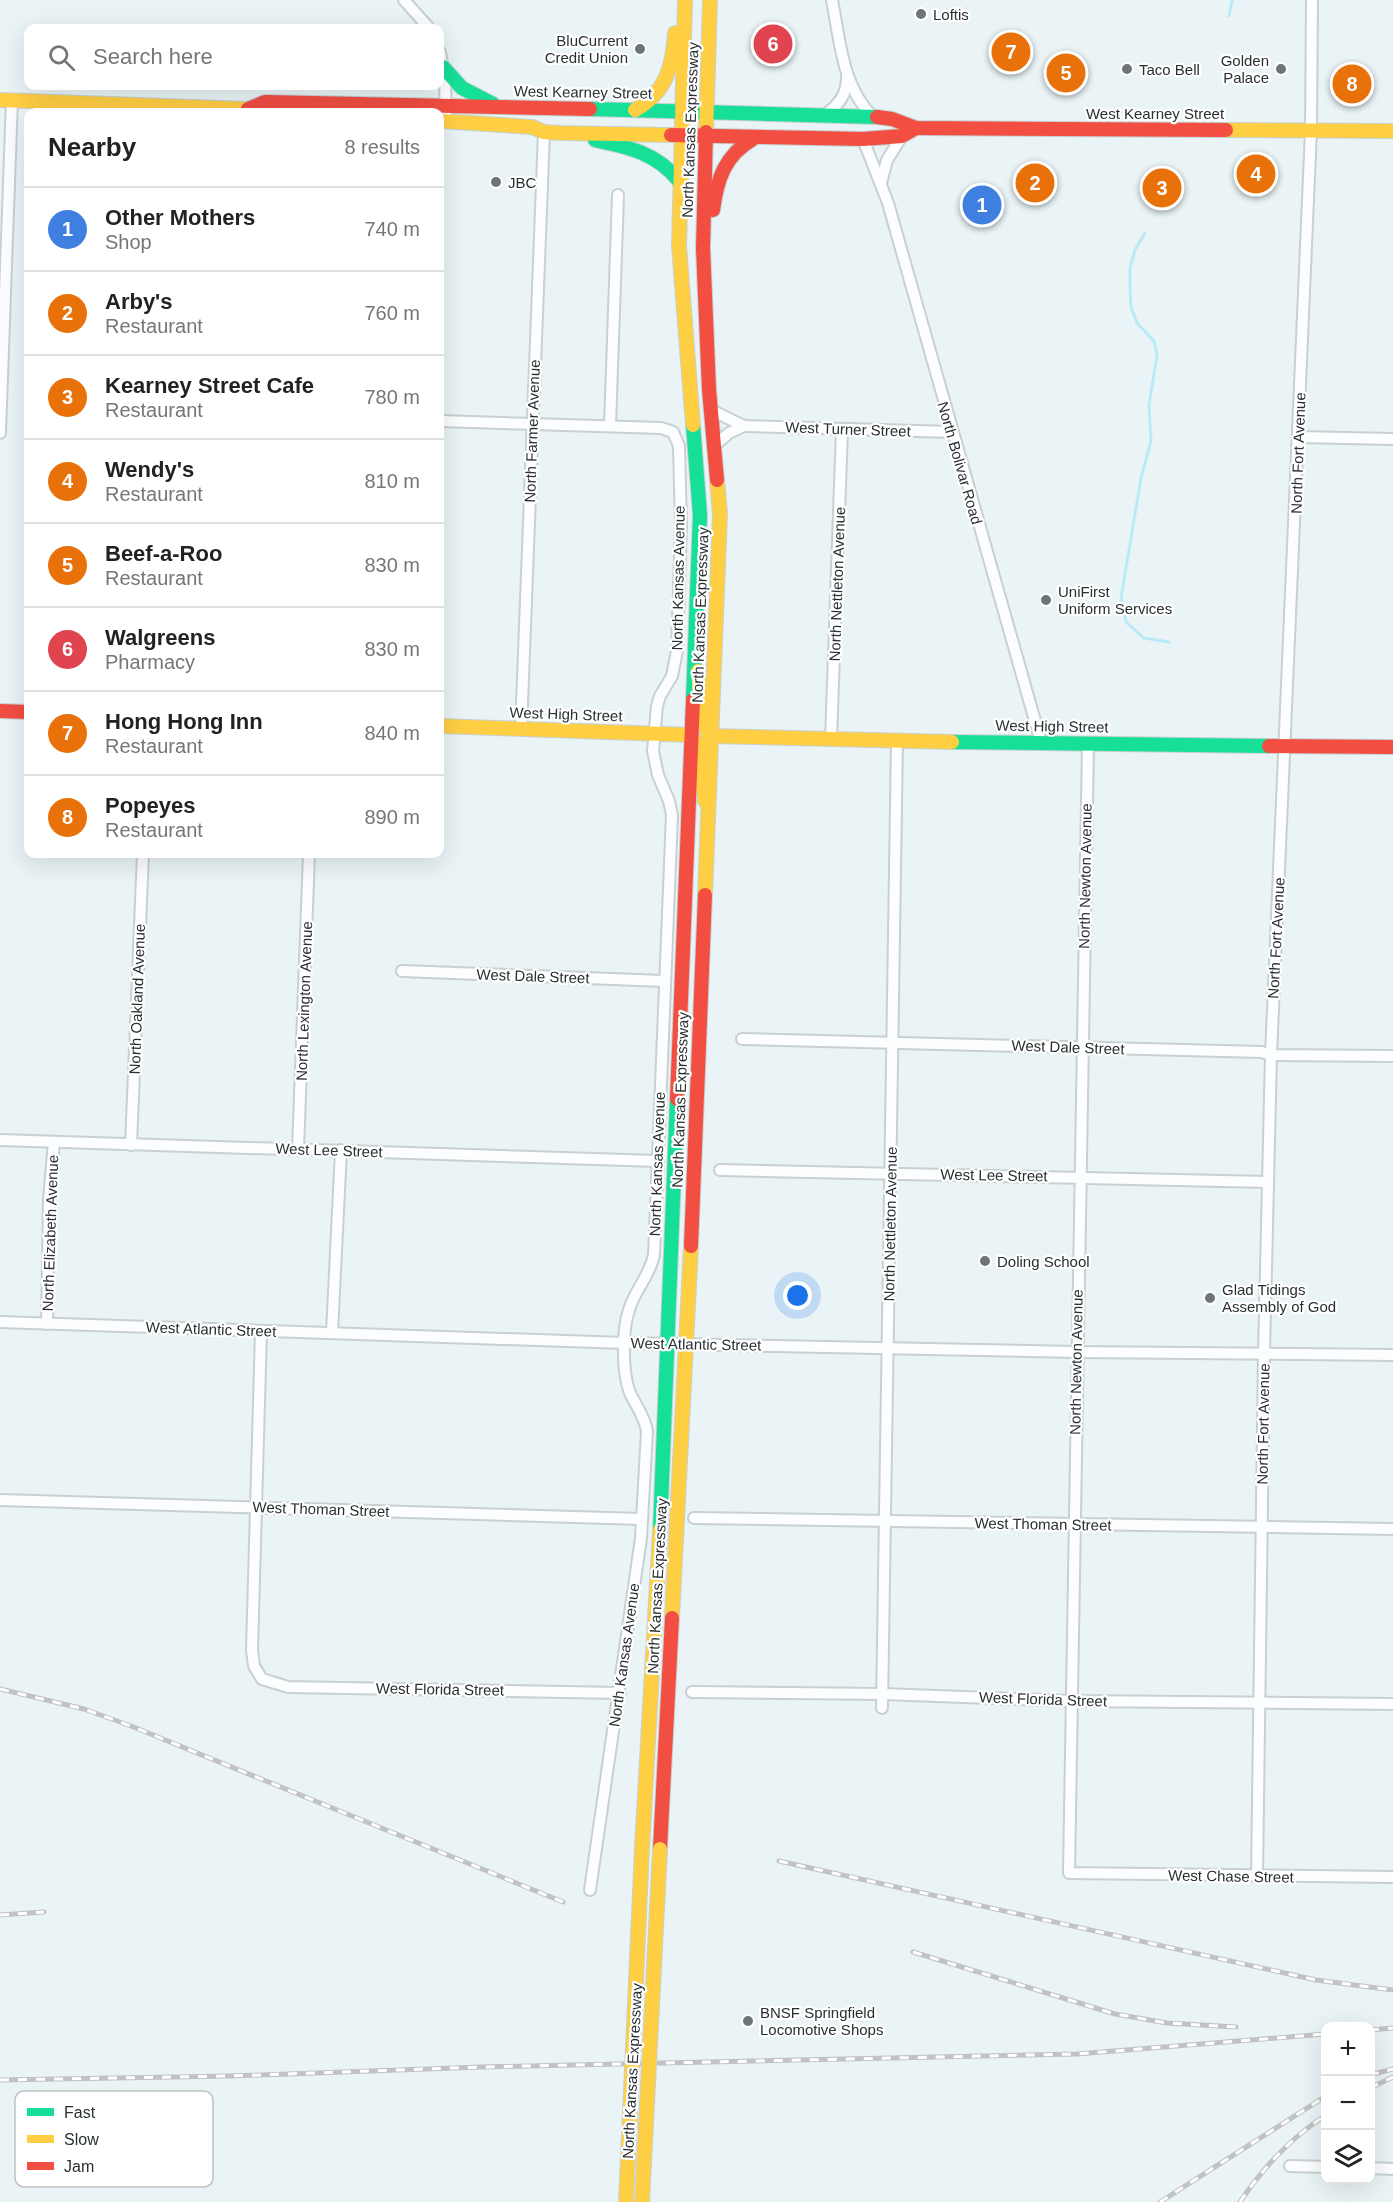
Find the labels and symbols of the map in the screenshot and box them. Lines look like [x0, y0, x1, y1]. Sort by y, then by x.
place label: Loftis [933, 6, 969, 23]
marker: Loftis [914, 7, 928, 21]
pin: 6 [754, 22, 792, 66]
pin: 7 [992, 29, 1030, 74]
place label: BluCurrent Credit Union [545, 32, 629, 66]
street label: North Kansas Expressway [678, 41, 702, 218]
marker: BluCurrent Credit Union [633, 42, 647, 56]
pin: 5 [1046, 50, 1086, 96]
place label: Golden Palace [1221, 52, 1269, 86]
place label: Taco Bell [1139, 61, 1200, 78]
marker: Taco Bell [1120, 62, 1134, 76]
marker: Golden Palace [1274, 62, 1288, 76]
pin: 8 [1332, 62, 1372, 106]
street label: West Kearney Street [514, 82, 653, 102]
street label: West Kearney Street [1086, 105, 1225, 122]
pin: 4 [1236, 152, 1276, 196]
pin: 2 [1016, 160, 1054, 206]
pin: 3 [1142, 166, 1182, 210]
place label: JBC [508, 174, 537, 191]
marker: JBC [489, 175, 503, 189]
pin: 1 [962, 182, 1002, 228]
street label: North Farmer Avenue [521, 359, 543, 503]
street label: North Fort Avenue [1287, 392, 1309, 514]
street label: North Bolivar Road [934, 400, 986, 526]
street label: West Turner Street [785, 418, 912, 440]
street label: North Kansas Avenue [668, 505, 688, 651]
street label: North Nettleton Avenue [826, 506, 848, 662]
street label: North Kansas Expressway [688, 526, 712, 703]
place label: UniFirst Uniform Services [1058, 583, 1172, 617]
marker: UniFirst Uniform Services [1039, 593, 1053, 607]
street label: West High Street [509, 704, 624, 724]
street label: West High Street [995, 717, 1110, 736]
street label: North Newton Avenue [1075, 803, 1095, 949]
street label: North Fort Avenue [1264, 877, 1288, 999]
street label: North Lexington Avenue [293, 921, 315, 1081]
street label: North Oakland Avenue [126, 923, 148, 1075]
street label: West Dale Street [476, 966, 591, 986]
street label: North Kansas Expressway [668, 1011, 692, 1188]
street label: West Dale Street [1011, 1037, 1126, 1057]
street label: North Kansas Avenue [646, 1091, 668, 1237]
street label: West Lee Street [275, 1140, 384, 1160]
street label: North Nettleton Avenue [880, 1146, 900, 1302]
street label: North Elizabeth Avenue [39, 1155, 61, 1311]
street label: West Lee Street [940, 1166, 1049, 1184]
place label: Doling School [997, 1253, 1090, 1270]
marker: Doling School [978, 1254, 992, 1268]
your location [783, 1281, 812, 1310]
place label: Glad Tidings Assembly of God [1222, 1281, 1336, 1315]
street label: North Newton Avenue [1066, 1289, 1086, 1435]
marker: Glad Tidings Assembly of God [1203, 1291, 1217, 1305]
street label: West Atlantic Street [145, 1318, 277, 1340]
street label: West Atlantic Street [631, 1334, 762, 1354]
street label: North Fort Avenue [1253, 1363, 1273, 1485]
street label: North Kansas Expressway [644, 1497, 670, 1674]
street label: West Thoman Street [252, 1498, 391, 1520]
street label: West Thoman Street [974, 1514, 1112, 1534]
street label: North Kansas Avenue [606, 1582, 642, 1728]
street label: West Florida Street [376, 1679, 505, 1699]
street label: West Florida Street [979, 1688, 1108, 1710]
street label: West Chase Street [1168, 1866, 1295, 1886]
street label: North Kansas Expressway [619, 1982, 645, 2159]
place label: BNSF Springfield Locomotive Shops [760, 2004, 883, 2038]
marker: BNSF Springfield Locomotive Shops [741, 2014, 755, 2028]
legend [15, 2091, 213, 2187]
text: Fast [64, 2104, 96, 2121]
text: Slow [64, 2131, 99, 2148]
text: Jam [64, 2158, 94, 2175]

